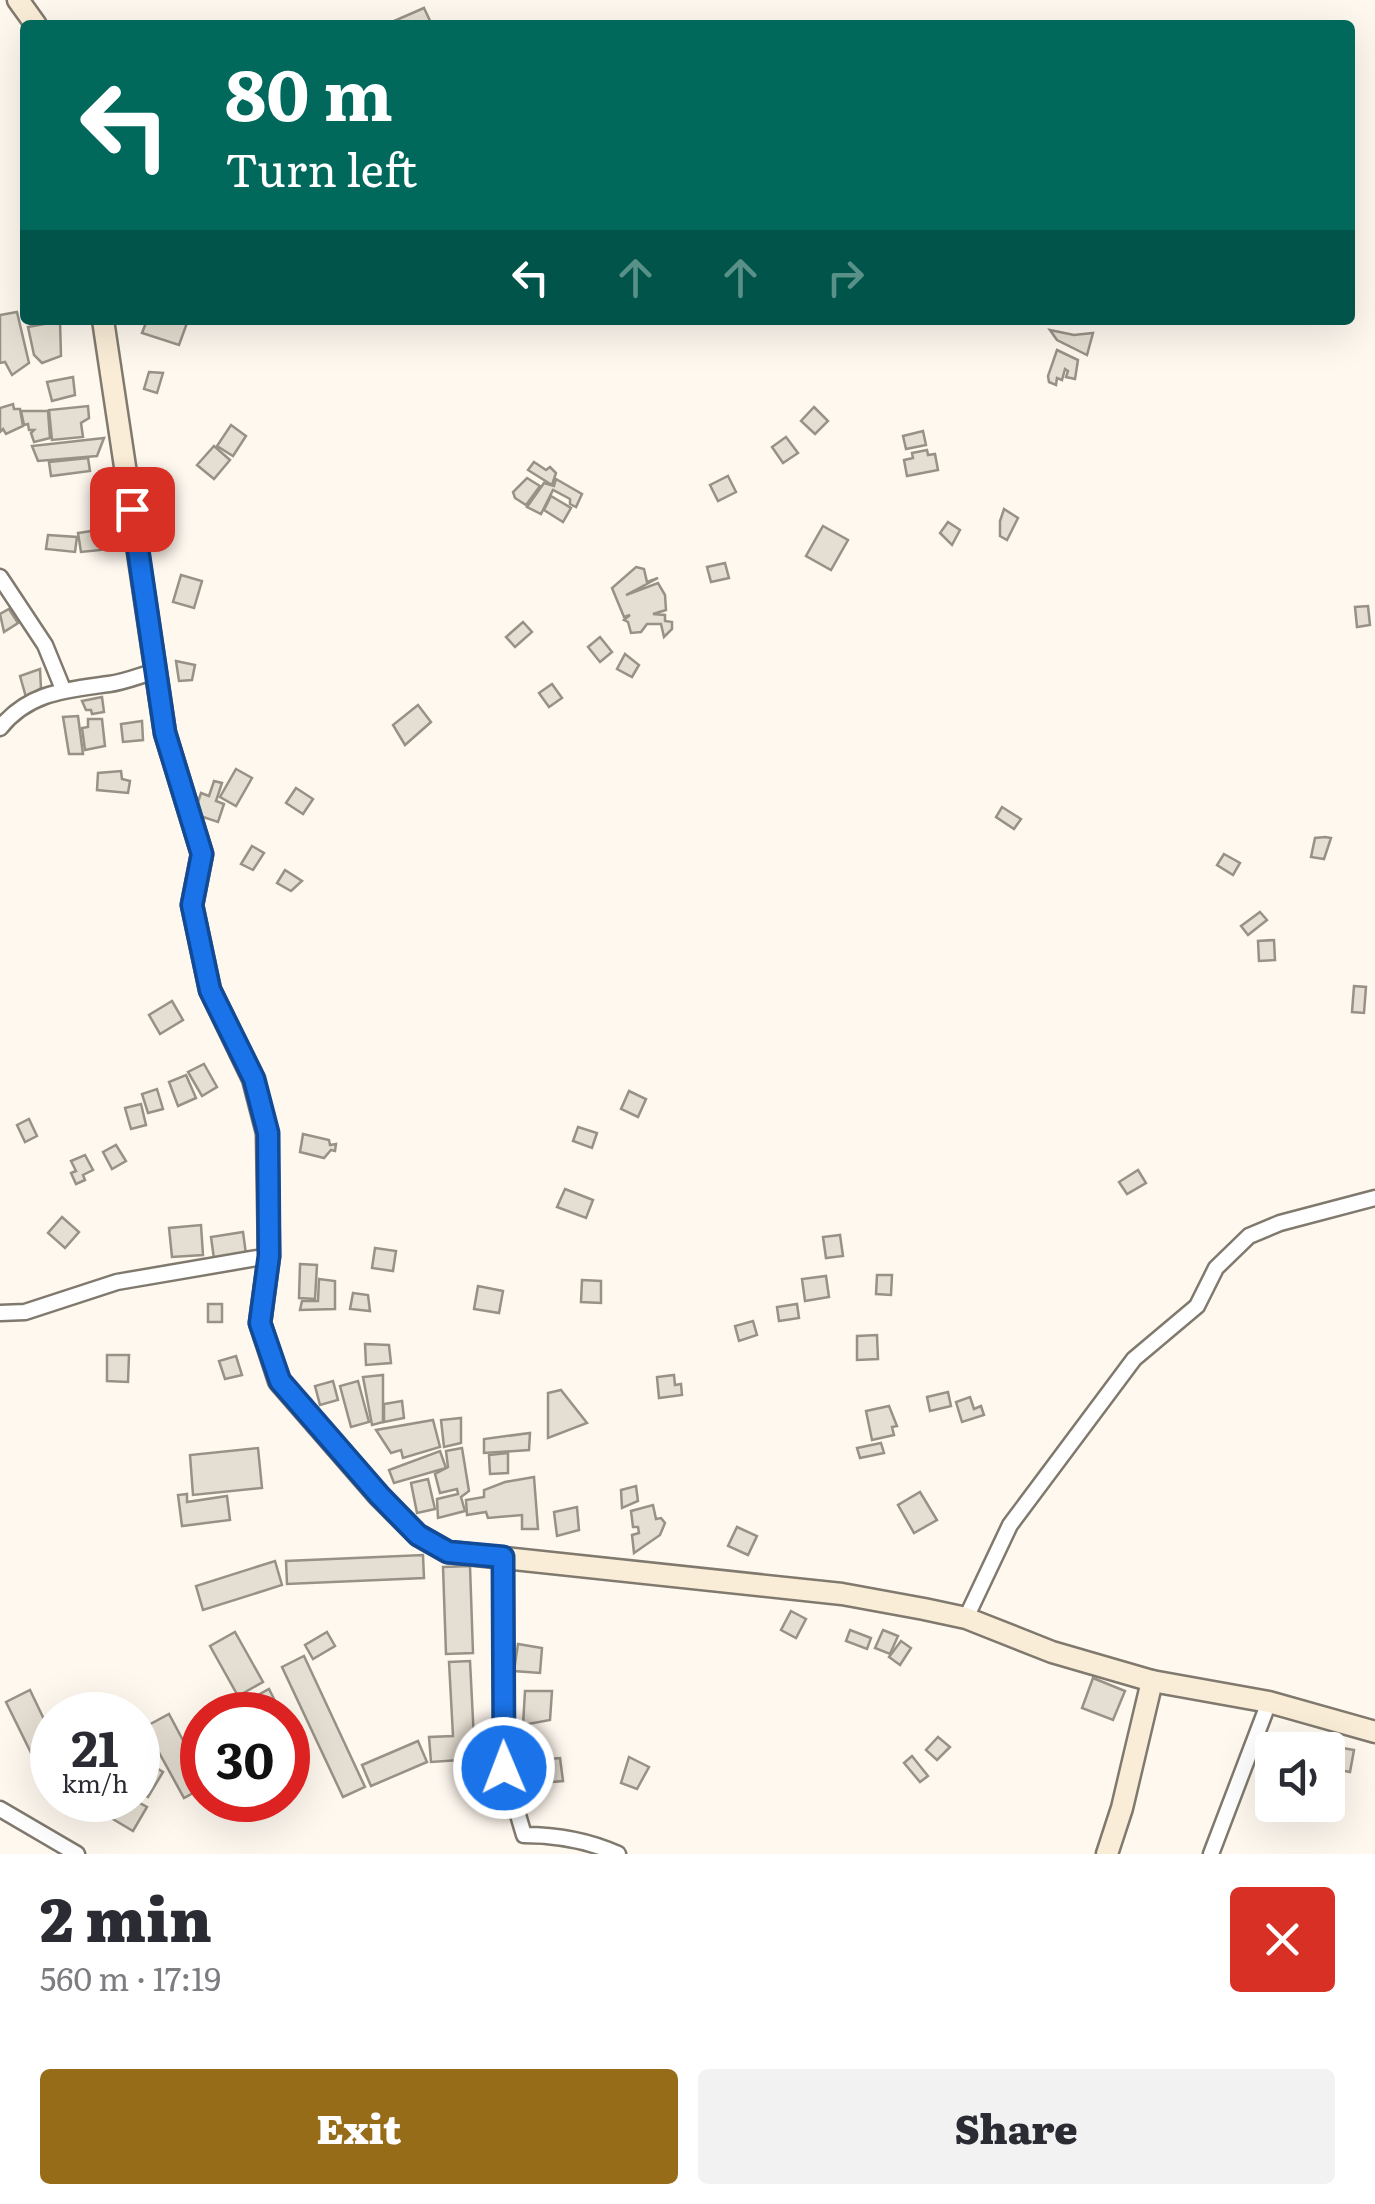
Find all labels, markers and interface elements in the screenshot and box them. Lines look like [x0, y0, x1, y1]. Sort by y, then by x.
text: 80 m [225, 39, 393, 143]
icon: left [60, 60, 190, 190]
text: Turn left [225, 134, 417, 201]
icon: left [503, 250, 558, 305]
icon: ahead [608, 250, 663, 305]
icon: ahead [713, 250, 768, 305]
icon: right [818, 250, 873, 305]
pin [90, 467, 175, 552]
icon: arrive [105, 482, 160, 537]
speed limit sign: 30 [180, 1692, 310, 1822]
text: 21 [71, 1708, 119, 1782]
position arrow [452, 1716, 556, 1820]
map controls [1255, 1732, 1345, 1822]
button: sound [1255, 1732, 1345, 1822]
text: km/h [62, 1764, 128, 1801]
text: 2 min [40, 1871, 212, 1960]
button: close [1230, 1887, 1335, 1992]
text: 560 m · 17:19 [40, 1953, 221, 2001]
button: Exit [40, 2069, 678, 2184]
button: Share [698, 2069, 1335, 2184]

